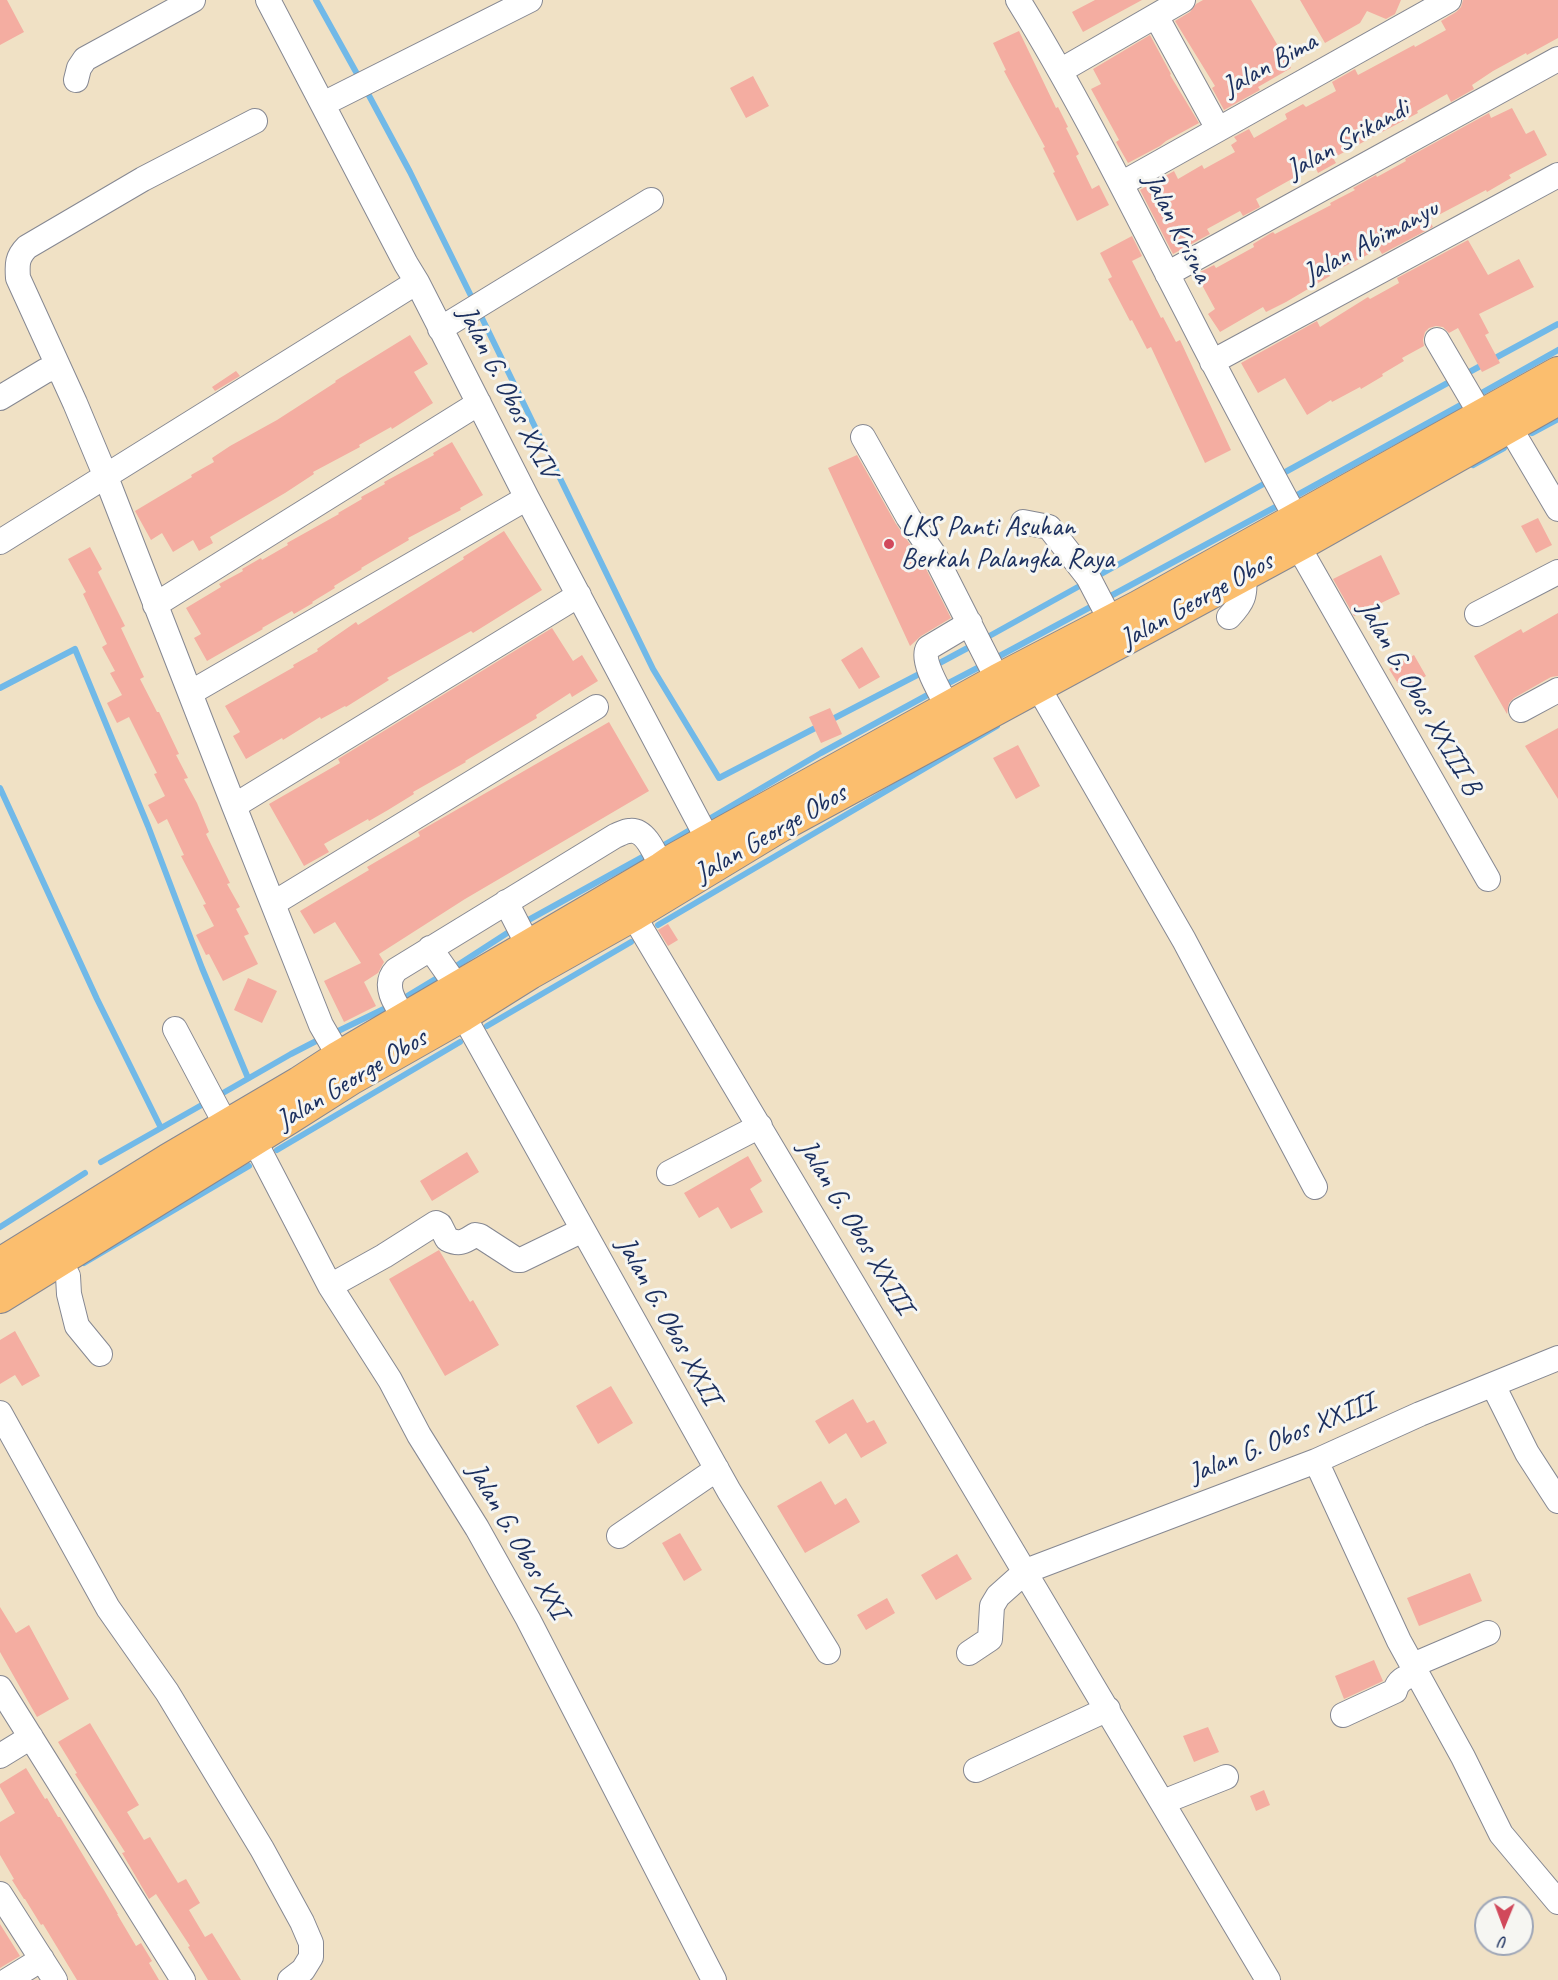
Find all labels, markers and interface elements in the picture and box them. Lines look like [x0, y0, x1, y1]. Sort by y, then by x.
street label: Jalan Bima [1217, 25, 1323, 105]
street label: Jalan Srikandi [1281, 93, 1415, 187]
street label: Jalan Krisna [1135, 168, 1219, 288]
street label: Jalan Abimanyu [1298, 192, 1444, 292]
street label: Jalan G. Obos XXIV [449, 300, 565, 484]
place label: LKS Panti Asuhan Berkah Palangka Raya [901, 511, 1114, 577]
marker: LKS Panti Asuhan Berkah Palangka Raya [882, 537, 896, 551]
street label: Jalan George Obos [1115, 545, 1279, 657]
street label: Jalan G. Obos XXIII B [1350, 595, 1488, 801]
street label: Jalan George Obos [689, 777, 853, 891]
street label: Jalan George Obos [271, 1022, 433, 1138]
street label: Jalan G. Obos XXIII [790, 1134, 920, 1320]
street label: Jalan G. Obos XXII [608, 1231, 728, 1411]
street label: Jalan G. Obos XXIII [1184, 1386, 1380, 1492]
street label: Jalan G. Obos XXI [459, 1457, 575, 1625]
north arrow [1474, 1896, 1534, 1956]
text: U [1500, 1932, 1508, 1952]

